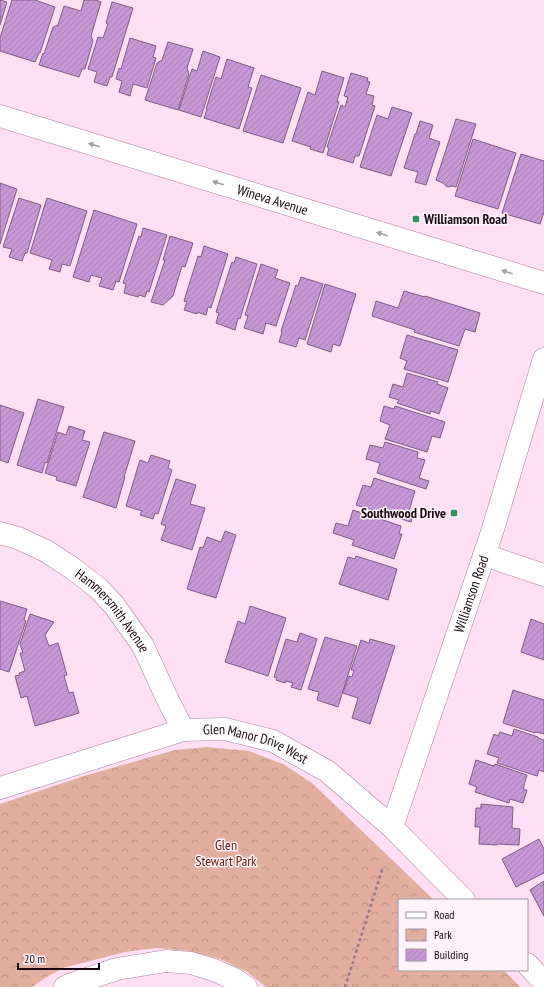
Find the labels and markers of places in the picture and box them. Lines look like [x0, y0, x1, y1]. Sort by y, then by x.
place label: Williamson Road [423, 210, 507, 228]
marker: Williamson Road [411, 214, 421, 224]
place label: Southwood Drive [361, 504, 446, 522]
marker: Southwood Drive [449, 508, 459, 518]

